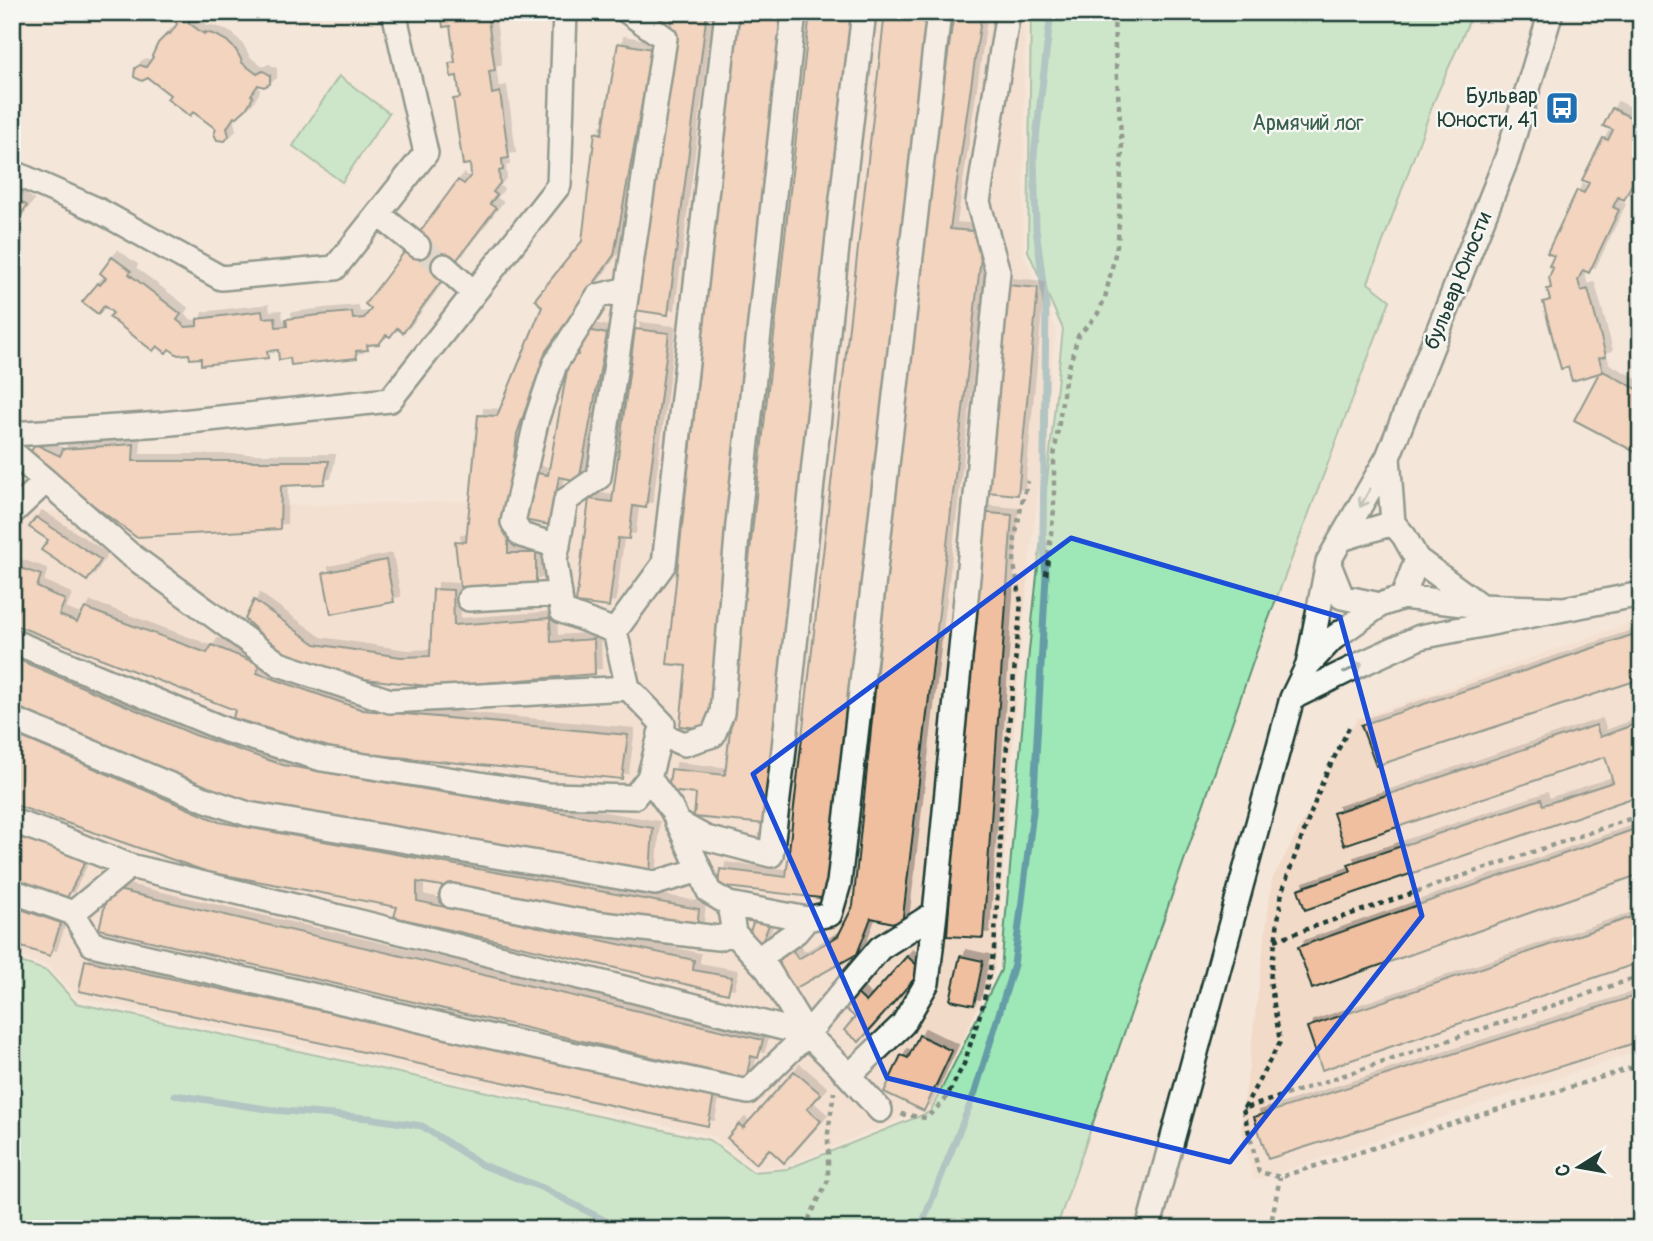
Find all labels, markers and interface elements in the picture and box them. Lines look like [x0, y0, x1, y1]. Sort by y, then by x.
place label: Бульвар Юности, 41 [1438, 83, 1538, 134]
bus stop icon: Бульвар Юности, 41 [1543, 89, 1581, 127]
park label: Армячий лог [1252, 110, 1364, 137]
street label: бульвар Юности [1418, 208, 1498, 354]
one-way arrow [1358, 487, 1371, 508]
one-way arrow [1342, 660, 1363, 674]
north arrow [1544, 1132, 1614, 1202]
text: С [1550, 1162, 1576, 1178]

